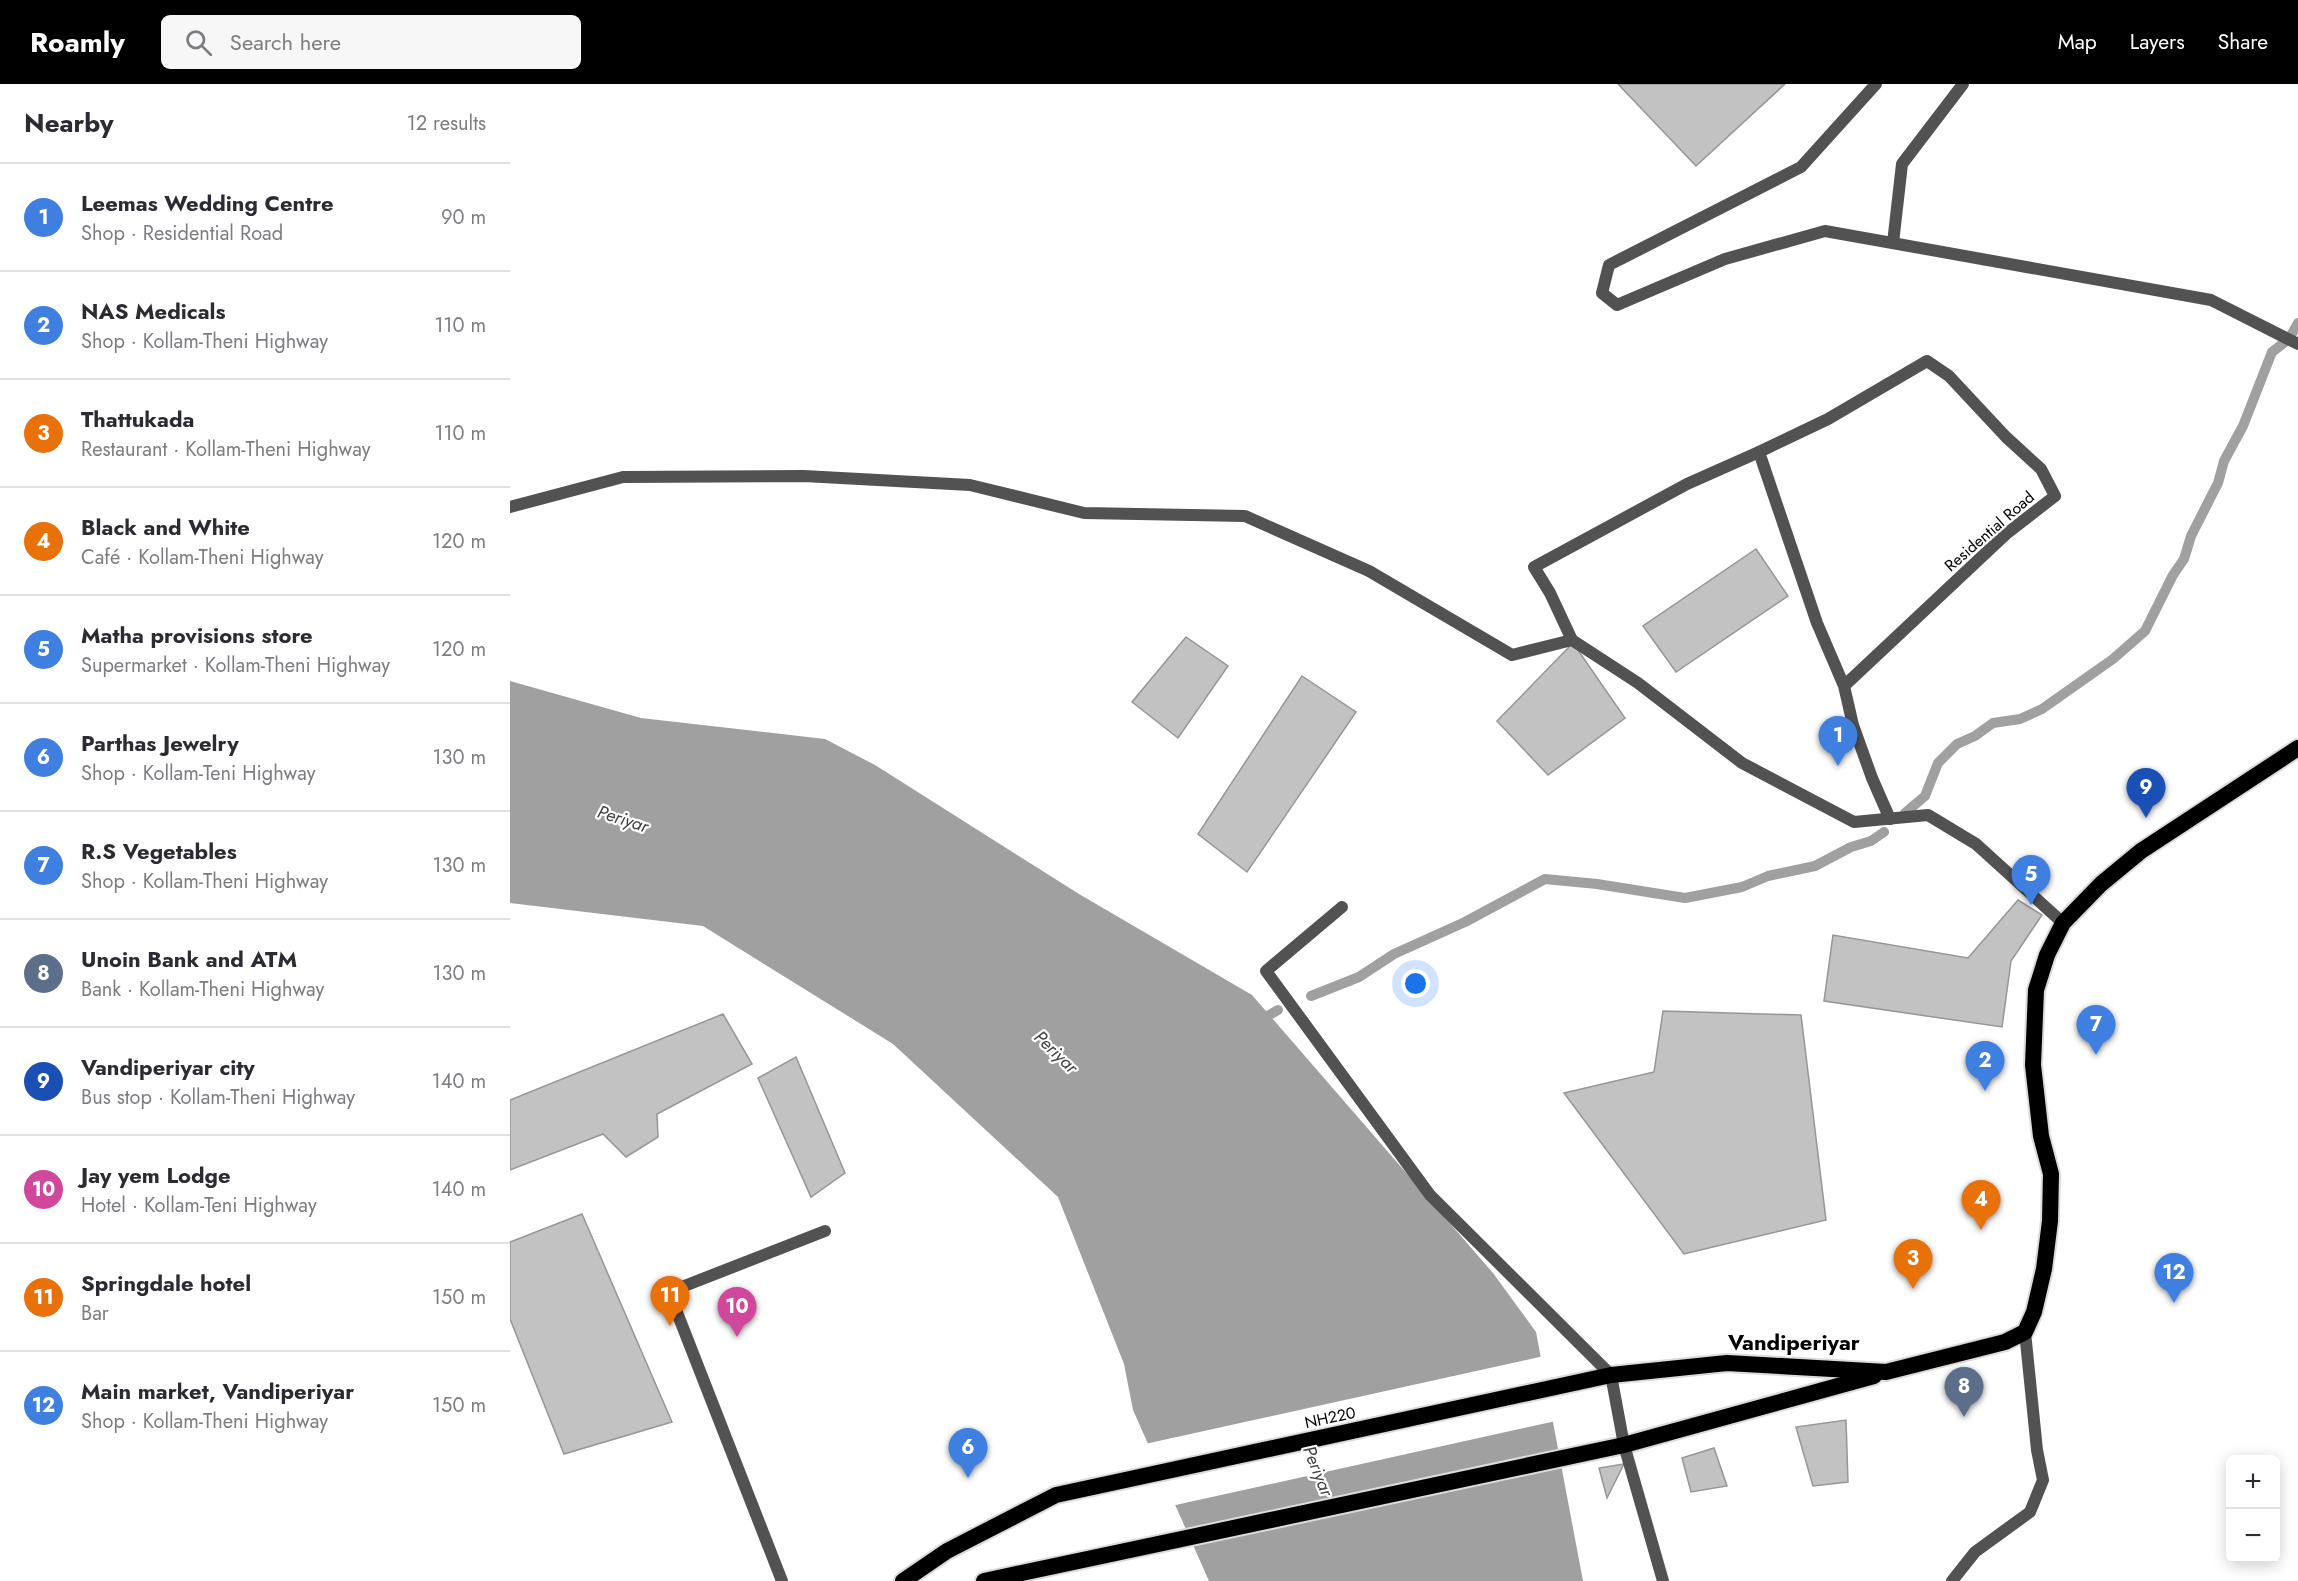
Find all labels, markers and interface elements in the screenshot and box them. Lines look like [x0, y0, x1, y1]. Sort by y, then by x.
search box [161, 15, 581, 69]
text: Roamly [30, 22, 125, 63]
icon: search [182, 26, 215, 59]
text: Search here [230, 26, 341, 58]
text: Map [2058, 27, 2097, 57]
text: Layers [2130, 27, 2185, 57]
text: Share [2218, 27, 2268, 57]
text: Nearby [24, 104, 113, 142]
text: 12 results [407, 109, 486, 138]
text: Leemas Wedding Centre [81, 187, 334, 219]
text: 1 [38, 203, 49, 232]
text: 90 m [441, 203, 486, 232]
text: Shop · Residential Road [81, 219, 283, 248]
text: NAS Medicals [81, 295, 226, 327]
text: 2 [37, 311, 50, 340]
text: 110 m [434, 311, 486, 340]
text: Shop · Kollam-Theni Highway [81, 327, 328, 356]
text: Thattukada [81, 403, 194, 435]
text: 3 [37, 419, 50, 448]
text: 110 m [434, 419, 486, 448]
text: Restaurant · Kollam-Theni Highway [81, 435, 371, 464]
street label: Residential Road [1939, 486, 2039, 577]
text: Black and White [81, 511, 250, 543]
text: 4 [37, 527, 50, 556]
text: 120 m [432, 527, 486, 556]
text: Café · Kollam-Theni Highway [81, 543, 324, 572]
text: Matha provisions store [81, 619, 313, 651]
text: 5 [37, 635, 50, 664]
text: 120 m [432, 635, 486, 664]
text: Supermarket · Kollam-Theni Highway [81, 651, 390, 680]
pin: 1 [1818, 716, 1858, 766]
text: Parthas Jewelry [81, 727, 239, 759]
text: 6 [37, 743, 50, 772]
text: 130 m [432, 743, 486, 772]
text: Shop · Kollam-Teni Highway [81, 759, 316, 788]
pin: 9 [2126, 768, 2166, 818]
water label: Periyar [594, 799, 653, 840]
text: R.S Vegetables [81, 835, 237, 867]
text: 7 [37, 851, 50, 880]
text: 130 m [432, 851, 486, 880]
pin: 5 [2012, 856, 2050, 905]
text: Shop · Kollam-Theni Highway [81, 867, 328, 896]
text: Unoin Bank and ATM [81, 943, 297, 975]
text: 8 [37, 959, 50, 988]
text: 130 m [432, 959, 486, 988]
your location [1401, 969, 1430, 998]
text: Bank · Kollam-Theni Highway [81, 975, 324, 1004]
pin: 7 [2076, 1006, 2116, 1055]
water label: Periyar [1028, 1025, 1085, 1080]
pin: 2 [1966, 1042, 2004, 1091]
text: Vandiperiyar city [81, 1051, 255, 1083]
text: 9 [37, 1067, 50, 1096]
text: 140 m [432, 1067, 486, 1096]
text: Bus stop · Kollam-Theni Highway [81, 1083, 355, 1112]
text: Jay yem Lodge [81, 1159, 231, 1191]
text: 10 [32, 1175, 55, 1204]
text: 140 m [432, 1175, 486, 1204]
pin: 4 [1962, 1180, 2000, 1230]
text: Hotel · Kollam-Teni Highway [81, 1191, 317, 1220]
pin: 3 [1894, 1240, 1932, 1289]
pin: 12 [2154, 1254, 2194, 1303]
text: Springdale hotel [81, 1267, 251, 1299]
pin: 11 [650, 1276, 690, 1326]
text: 11 [33, 1283, 54, 1312]
text: 150 m [432, 1283, 486, 1312]
pin: 10 [718, 1288, 756, 1337]
text: Bar [81, 1299, 109, 1328]
district label: Vandiperiyar [1727, 1326, 1860, 1358]
pin: 8 [1944, 1368, 1984, 1417]
text: Main market, Vandiperiyar [81, 1375, 354, 1407]
text: 12 [32, 1391, 55, 1420]
text: 150 m [432, 1391, 486, 1420]
street label: NH220 [1302, 1401, 1358, 1434]
text: Shop · Kollam-Theni Highway [81, 1407, 328, 1436]
pin: 6 [948, 1428, 988, 1478]
water label: Periyar [1296, 1442, 1340, 1501]
map controls [2226, 1455, 2280, 1563]
button: + [2226, 1455, 2280, 1509]
button: − [2226, 1509, 2280, 1563]

